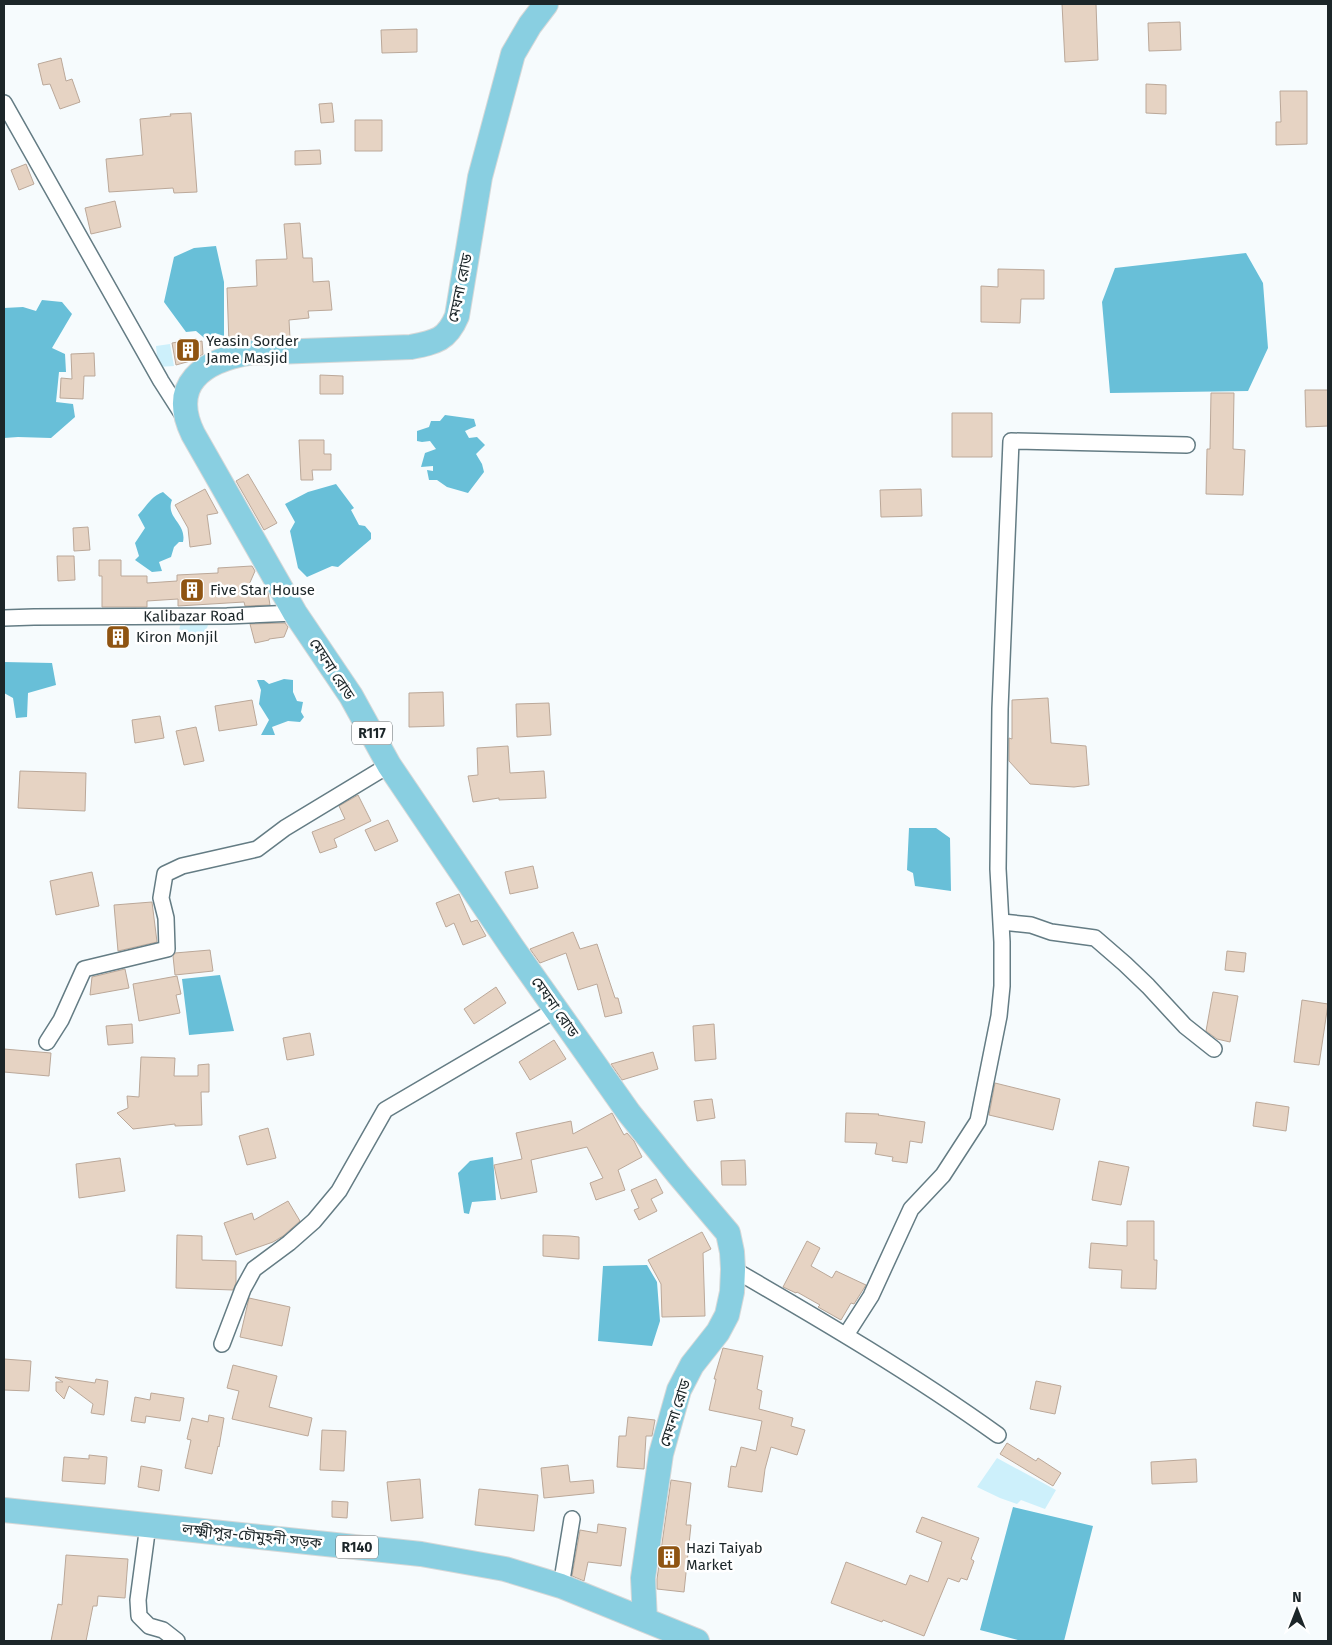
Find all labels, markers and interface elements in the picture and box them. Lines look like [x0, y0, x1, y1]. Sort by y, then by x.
street label: মেঘনা রোড [444, 252, 476, 324]
place label: Yeasin Sorder Jame Masjid [206, 332, 299, 367]
building icon: Yeasin Sorder Jame Masjid [175, 337, 201, 363]
building icon: Five Star House [179, 577, 205, 603]
place label: Five Star House [210, 581, 315, 599]
street label: Kalibazar Road [143, 606, 245, 625]
building icon: Kiron Monjil [105, 624, 131, 650]
place label: Kiron Monjil [136, 628, 219, 646]
street label: মেঘনা রোড [305, 635, 359, 703]
road number: R117 [352, 721, 392, 744]
street label: মেঘনা রোড [528, 973, 583, 1041]
street label: মেঘনা রোড [656, 1377, 694, 1449]
street label: লক্ষ্মীপুর-চৌমুহনী সড়ক [180, 1520, 323, 1552]
road number: R140 [336, 1535, 378, 1558]
place label: Hazi Taiyab Market [686, 1539, 763, 1574]
building icon: Hazi Taiyab Market [656, 1544, 682, 1570]
north arrow [1272, 1585, 1322, 1635]
text: N [1292, 1589, 1302, 1606]

